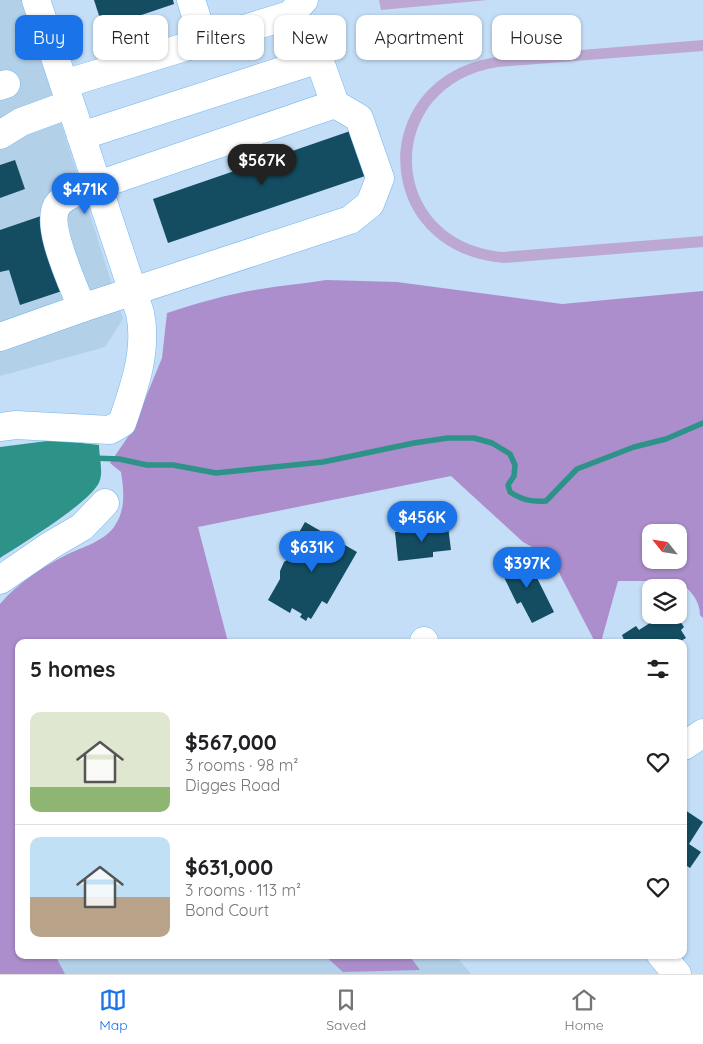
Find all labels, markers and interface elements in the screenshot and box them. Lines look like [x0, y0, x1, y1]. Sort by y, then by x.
chip: Buy [15, 15, 83, 60]
chip: Rent [93, 15, 168, 60]
chip: Filters [178, 15, 264, 60]
chip: New [274, 15, 346, 60]
chip: Apartment [356, 15, 482, 60]
chip: House [492, 15, 581, 60]
pin: $567K [227, 144, 297, 186]
text: $567K [239, 150, 285, 170]
pin: $471K [50, 172, 120, 215]
text: $471K [63, 179, 107, 199]
pin: $456K [387, 500, 457, 543]
text: $456K [398, 507, 446, 527]
north arrow [642, 524, 688, 569]
map controls [642, 524, 687, 624]
pin: $631K [277, 530, 347, 573]
text: $631K [290, 537, 334, 557]
pin: $397K [492, 546, 562, 589]
text: $397K [504, 553, 550, 573]
button: layers [642, 579, 687, 624]
icon: filters [644, 655, 672, 683]
text: 5 homes [30, 656, 115, 682]
text: $567,000 [185, 729, 277, 755]
icon: home [70, 732, 130, 792]
icon: heart [644, 748, 672, 776]
text: 3 rooms · 98 m² [185, 755, 298, 775]
text: Digges Road [185, 775, 280, 795]
text: $631,000 [185, 854, 273, 880]
icon: home [70, 857, 130, 917]
icon: heart [644, 873, 672, 901]
text: 3 rooms · 113 m² [185, 880, 301, 900]
text: Bond Court [185, 900, 269, 920]
tab: Map [99, 986, 128, 1034]
tab: Saved [326, 986, 366, 1034]
tab: Home [565, 986, 604, 1034]

